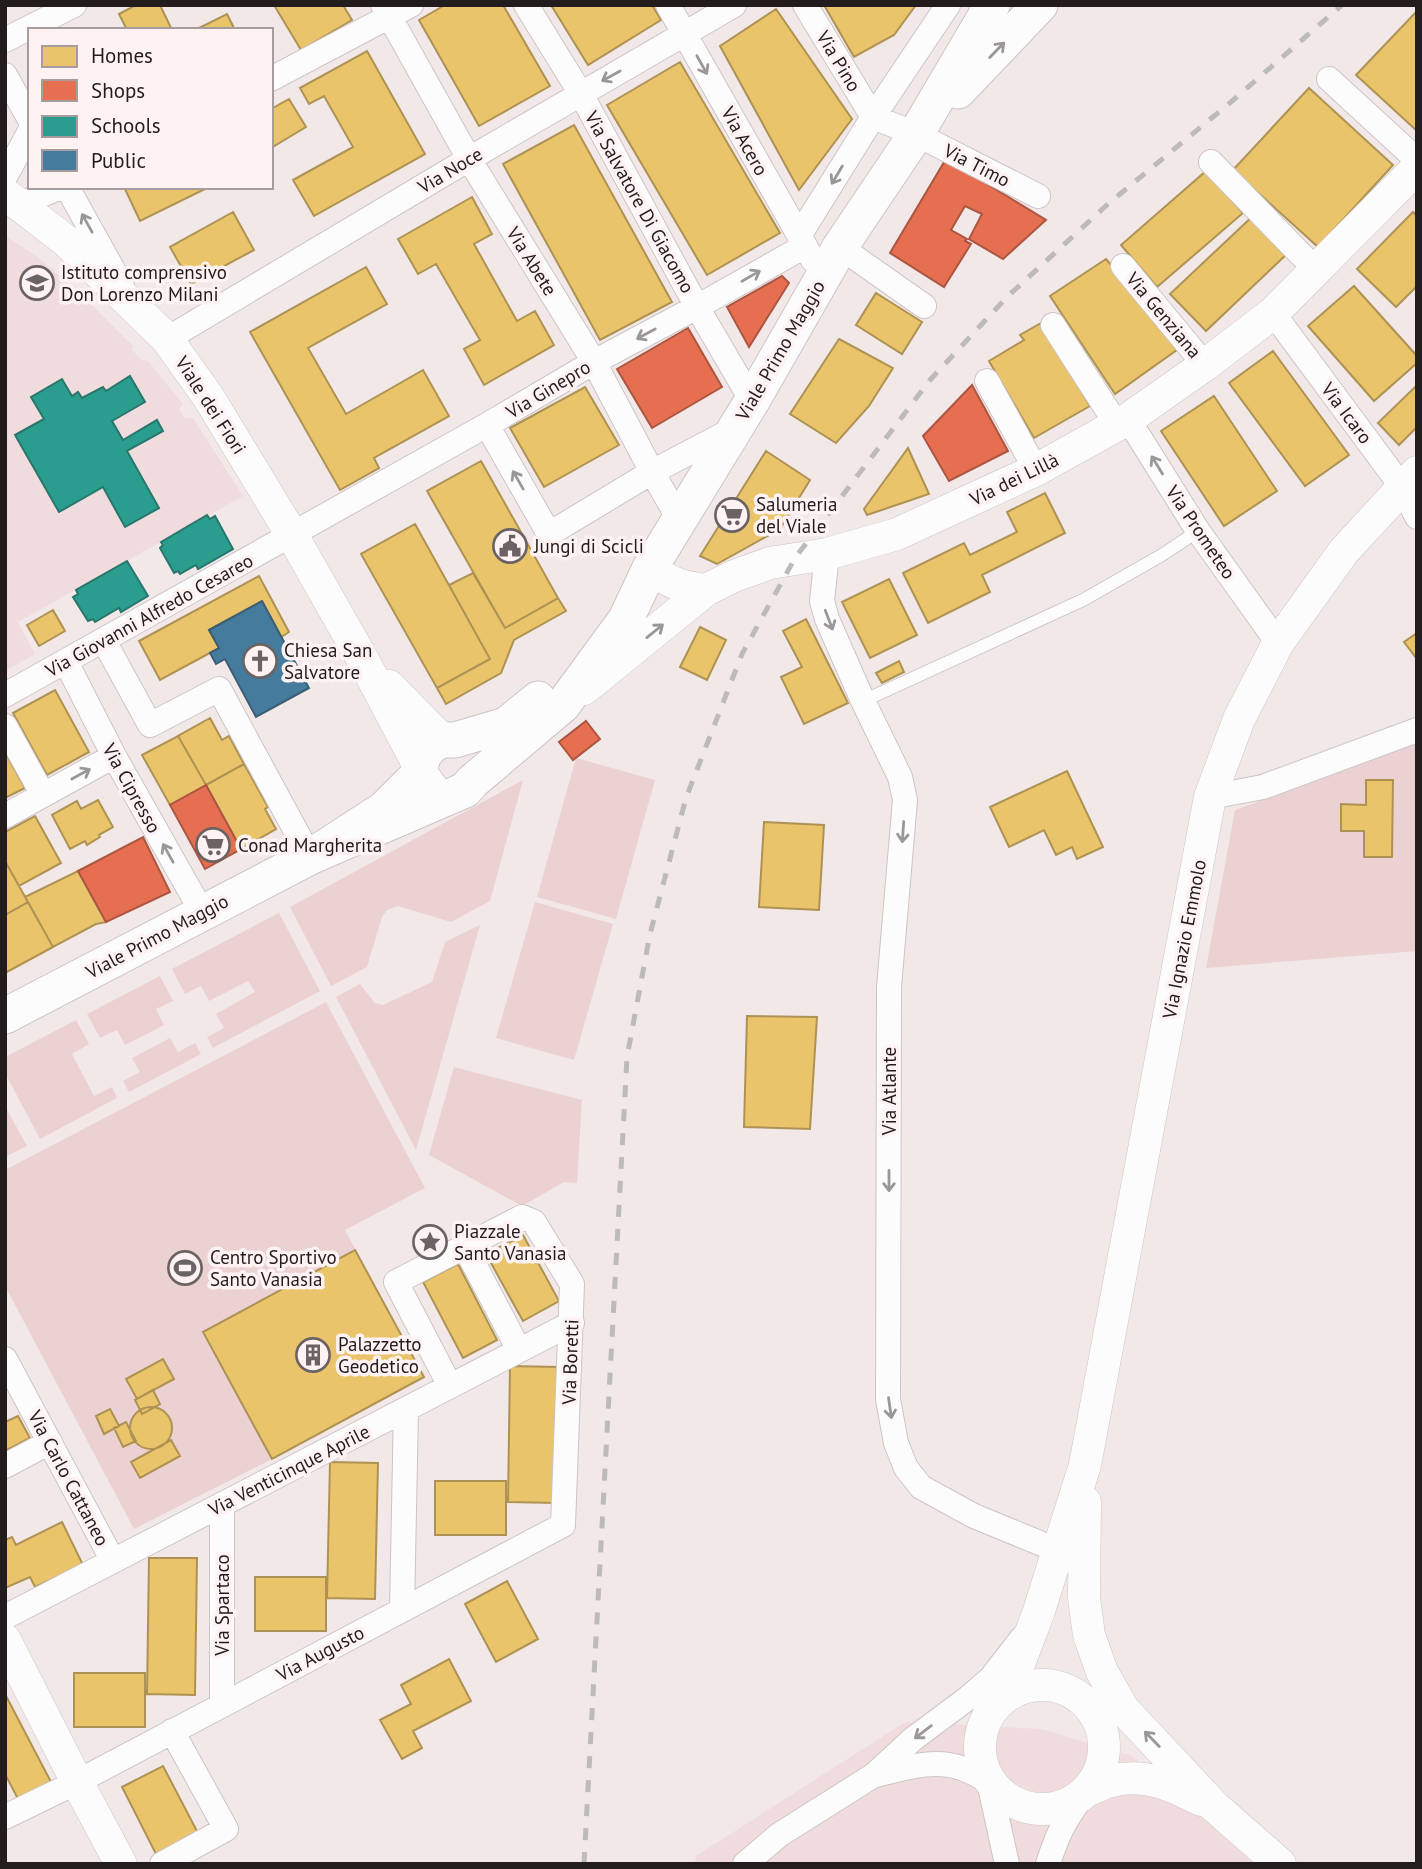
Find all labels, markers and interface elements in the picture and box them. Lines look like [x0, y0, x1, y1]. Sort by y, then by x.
street label: Via Pino [811, 25, 866, 96]
legend [28, 28, 273, 189]
one-way arrow [989, 41, 1006, 58]
text: Homes [91, 42, 153, 69]
one-way arrow [695, 54, 709, 74]
one-way arrow [602, 69, 622, 83]
text: Shops [91, 77, 145, 104]
street label: Via Acero [716, 101, 774, 180]
street label: Via Salvatore Di Giacomo [579, 106, 700, 297]
text: Schools [91, 112, 161, 139]
street label: Via Timo [939, 138, 1014, 192]
street label: Via Noce [412, 141, 487, 199]
text: Public [91, 147, 146, 174]
one-way arrow [830, 164, 844, 184]
one-way arrow [80, 213, 93, 234]
street label: Via Abete [501, 221, 562, 300]
place label: Istituto comprensivo Don Lorenzo Milani [61, 260, 227, 306]
school or university icon: Istituto comprensivo Don Lorenzo Milani [18, 264, 56, 302]
street label: Via Genziana [1120, 266, 1207, 363]
one-way arrow [741, 269, 761, 283]
street label: Viale Primo Maggio [730, 276, 830, 425]
one-way arrow [636, 328, 657, 341]
street label: Viale dei Fiori [170, 351, 252, 459]
street label: Via Ginepro [501, 354, 595, 424]
street label: Via Icaro [1316, 377, 1378, 448]
street label: Via dei Lillà [965, 447, 1062, 511]
one-way arrow [1149, 456, 1163, 476]
one-way arrow [511, 470, 525, 490]
street label: Via Prometeo [1160, 480, 1241, 583]
place label: Salumeria del Viale [756, 492, 837, 538]
supermarket icon: Salumeria del Viale [713, 496, 751, 534]
public building icon: Jungi di Scicli [491, 527, 529, 565]
place label: Jungi di Scicli [533, 534, 644, 558]
street label: Via Giovanni Alfredo Cesareo [40, 548, 257, 683]
one-way arrow [823, 609, 836, 631]
one-way arrow [645, 624, 663, 639]
place label: Chiesa San Salvatore [284, 638, 372, 684]
church icon: Chiesa San Salvatore [241, 642, 279, 680]
street label: Via Cipresso [97, 738, 166, 837]
one-way arrow [70, 767, 91, 780]
one-way arrow [896, 820, 909, 842]
supermarket icon: Conad Margherita [194, 826, 232, 864]
place label: Conad Margherita [238, 833, 382, 857]
one-way arrow [161, 843, 174, 864]
street label: Via Ignazio Emmolo [1157, 857, 1211, 1022]
street label: Viale Primo Maggio [81, 888, 232, 984]
street label: Via Atlante [877, 1047, 901, 1136]
one-way arrow [882, 1169, 896, 1192]
place label: Piazzale Santo Vanasia [454, 1219, 566, 1265]
place icon: Piazzale Santo Vanasia [411, 1223, 449, 1261]
place label: Centro Sportivo Santo Vanasia [210, 1245, 337, 1291]
sports icon: Centro Sportivo Santo Vanasia [166, 1249, 204, 1287]
street label: Via Boretti [556, 1319, 583, 1406]
place label: Palazzetto Geodetico [338, 1332, 422, 1378]
building icon: Palazzetto Geodetico [294, 1336, 332, 1374]
one-way arrow [884, 1396, 897, 1419]
street label: Via Carlo Cattaneo [23, 1405, 115, 1550]
street label: Via Venticinque Aprile [203, 1419, 374, 1522]
street label: Via Spartaco [210, 1554, 234, 1657]
street label: Via Augusto [271, 1620, 368, 1687]
one-way arrow [913, 1724, 932, 1739]
one-way arrow [1143, 1731, 1160, 1748]

